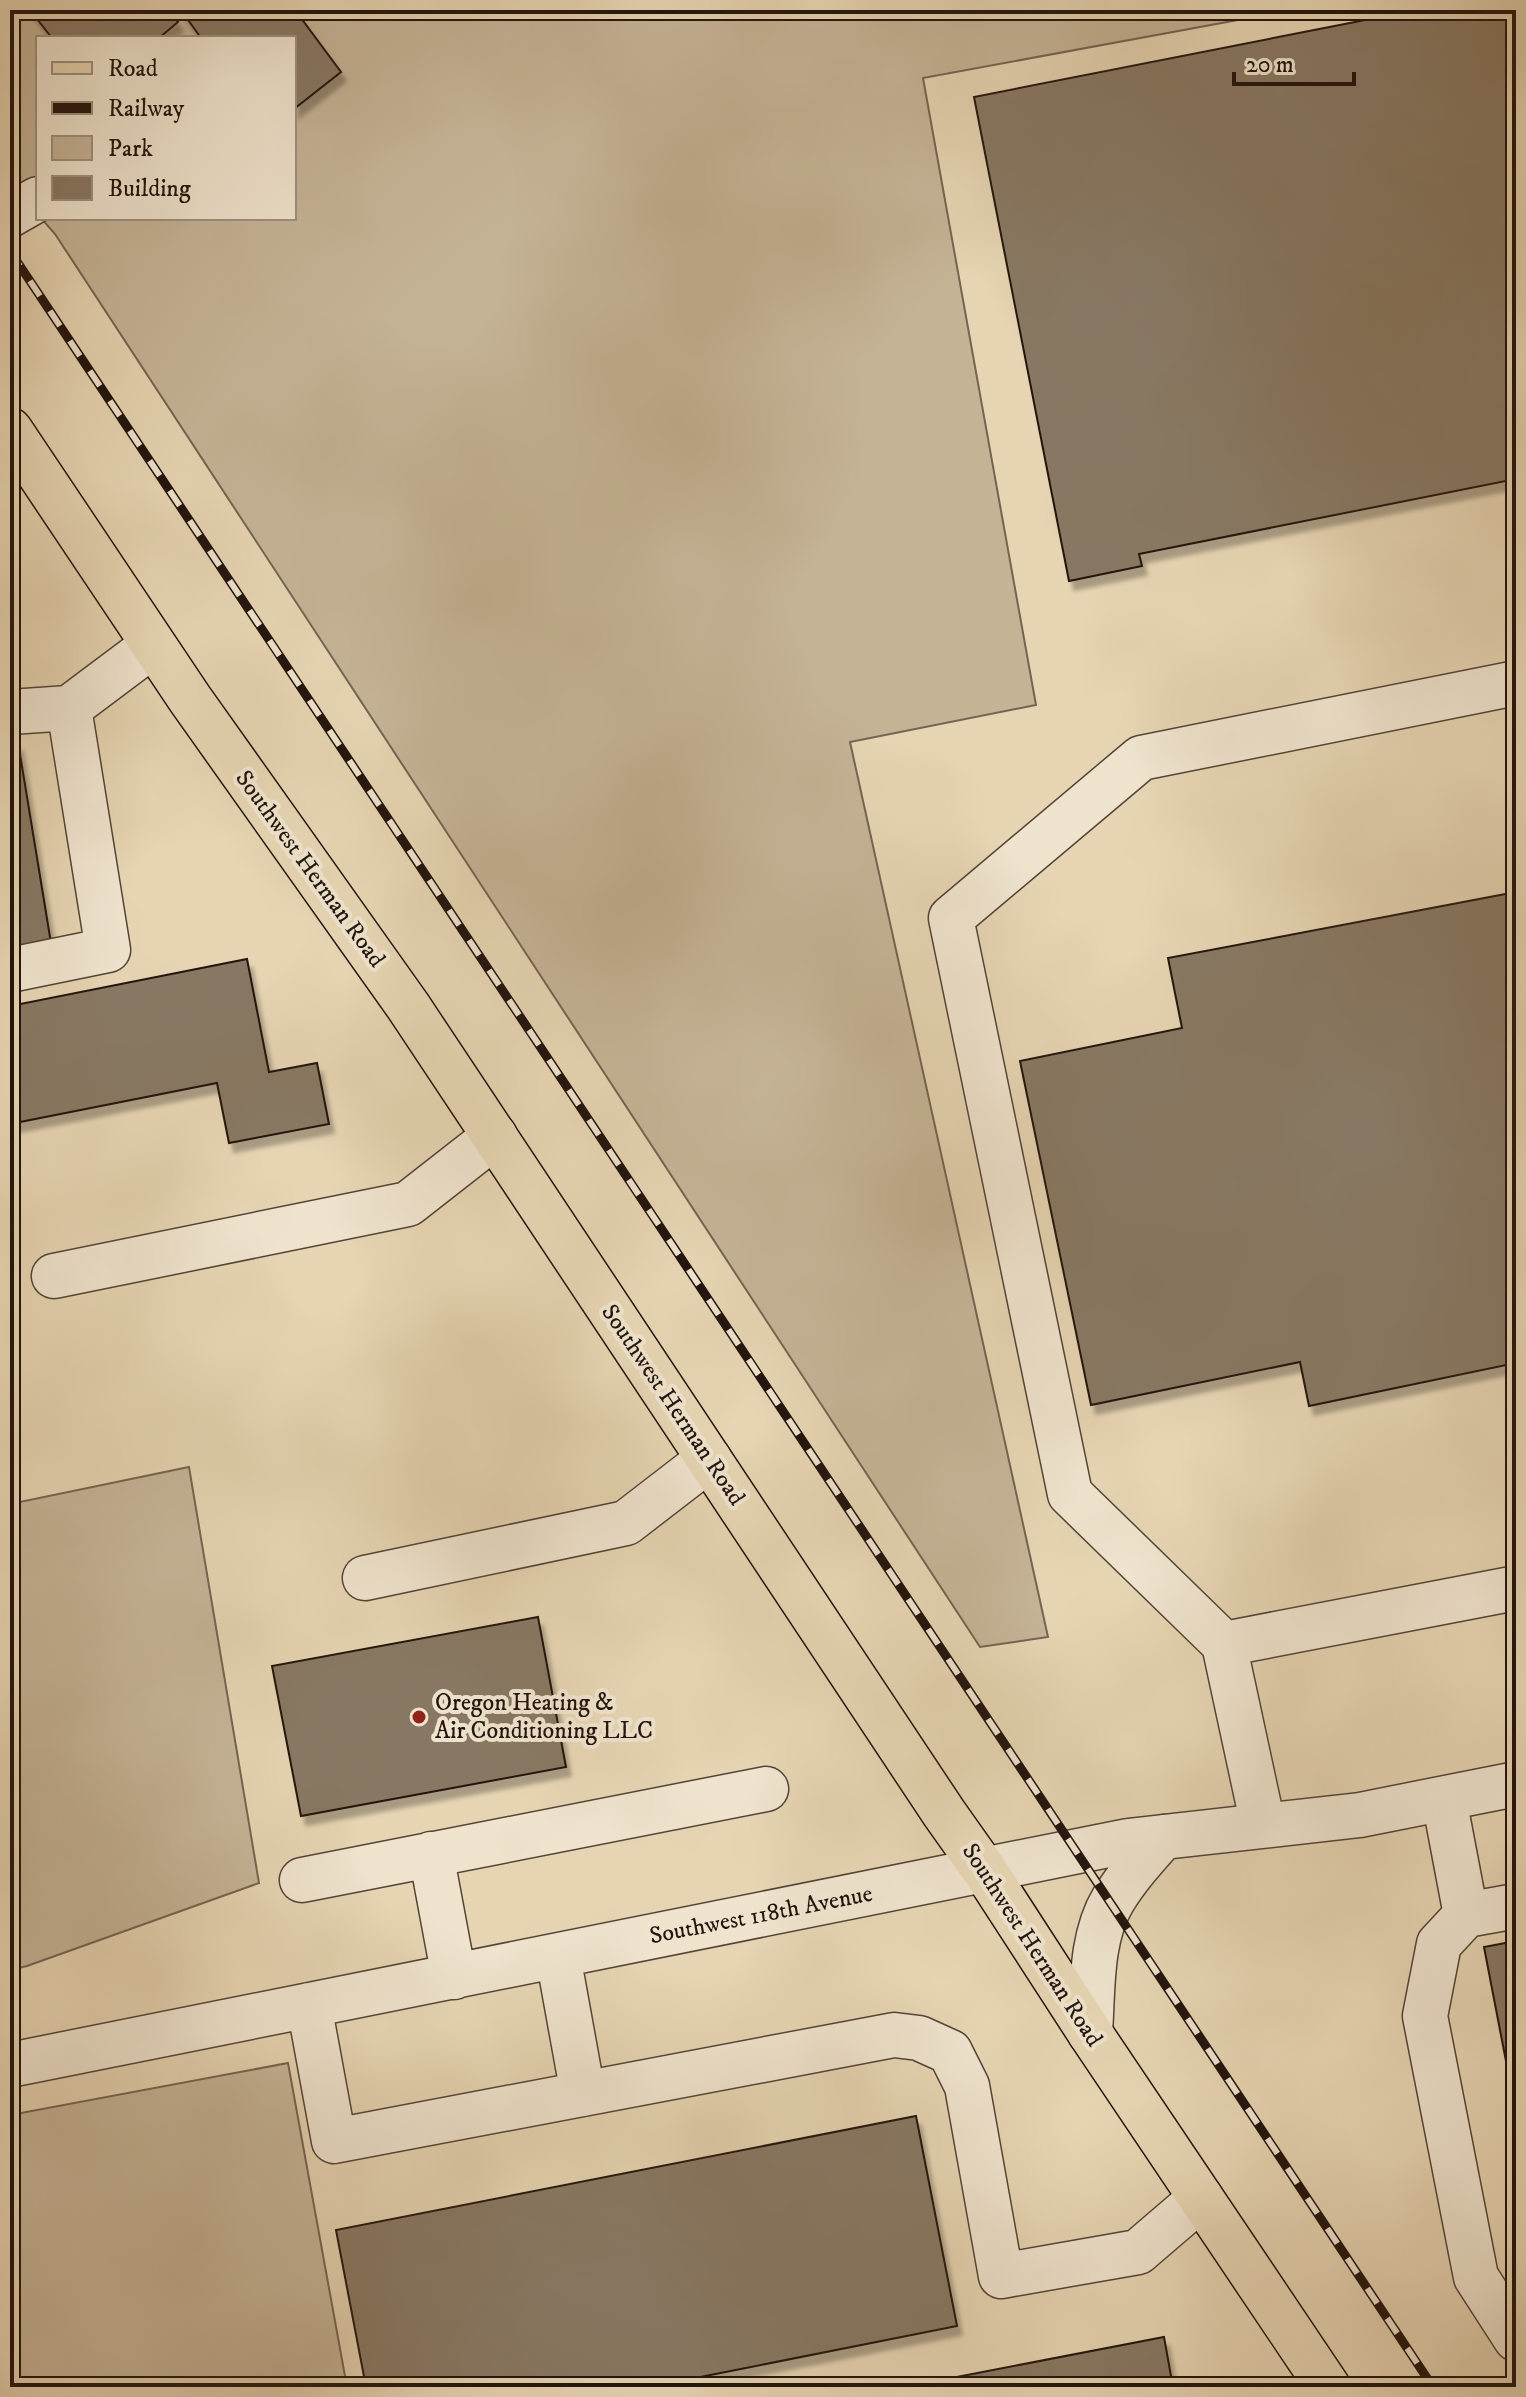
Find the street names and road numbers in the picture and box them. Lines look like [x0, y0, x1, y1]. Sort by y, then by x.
street label: Southwest Herman Road [228, 765, 392, 973]
street label: Southwest Herman Road [594, 1299, 752, 1511]
street label: Southwest Herman Road [955, 1838, 1109, 2052]
street label: Southwest 118th Avenue [647, 1879, 875, 1951]

